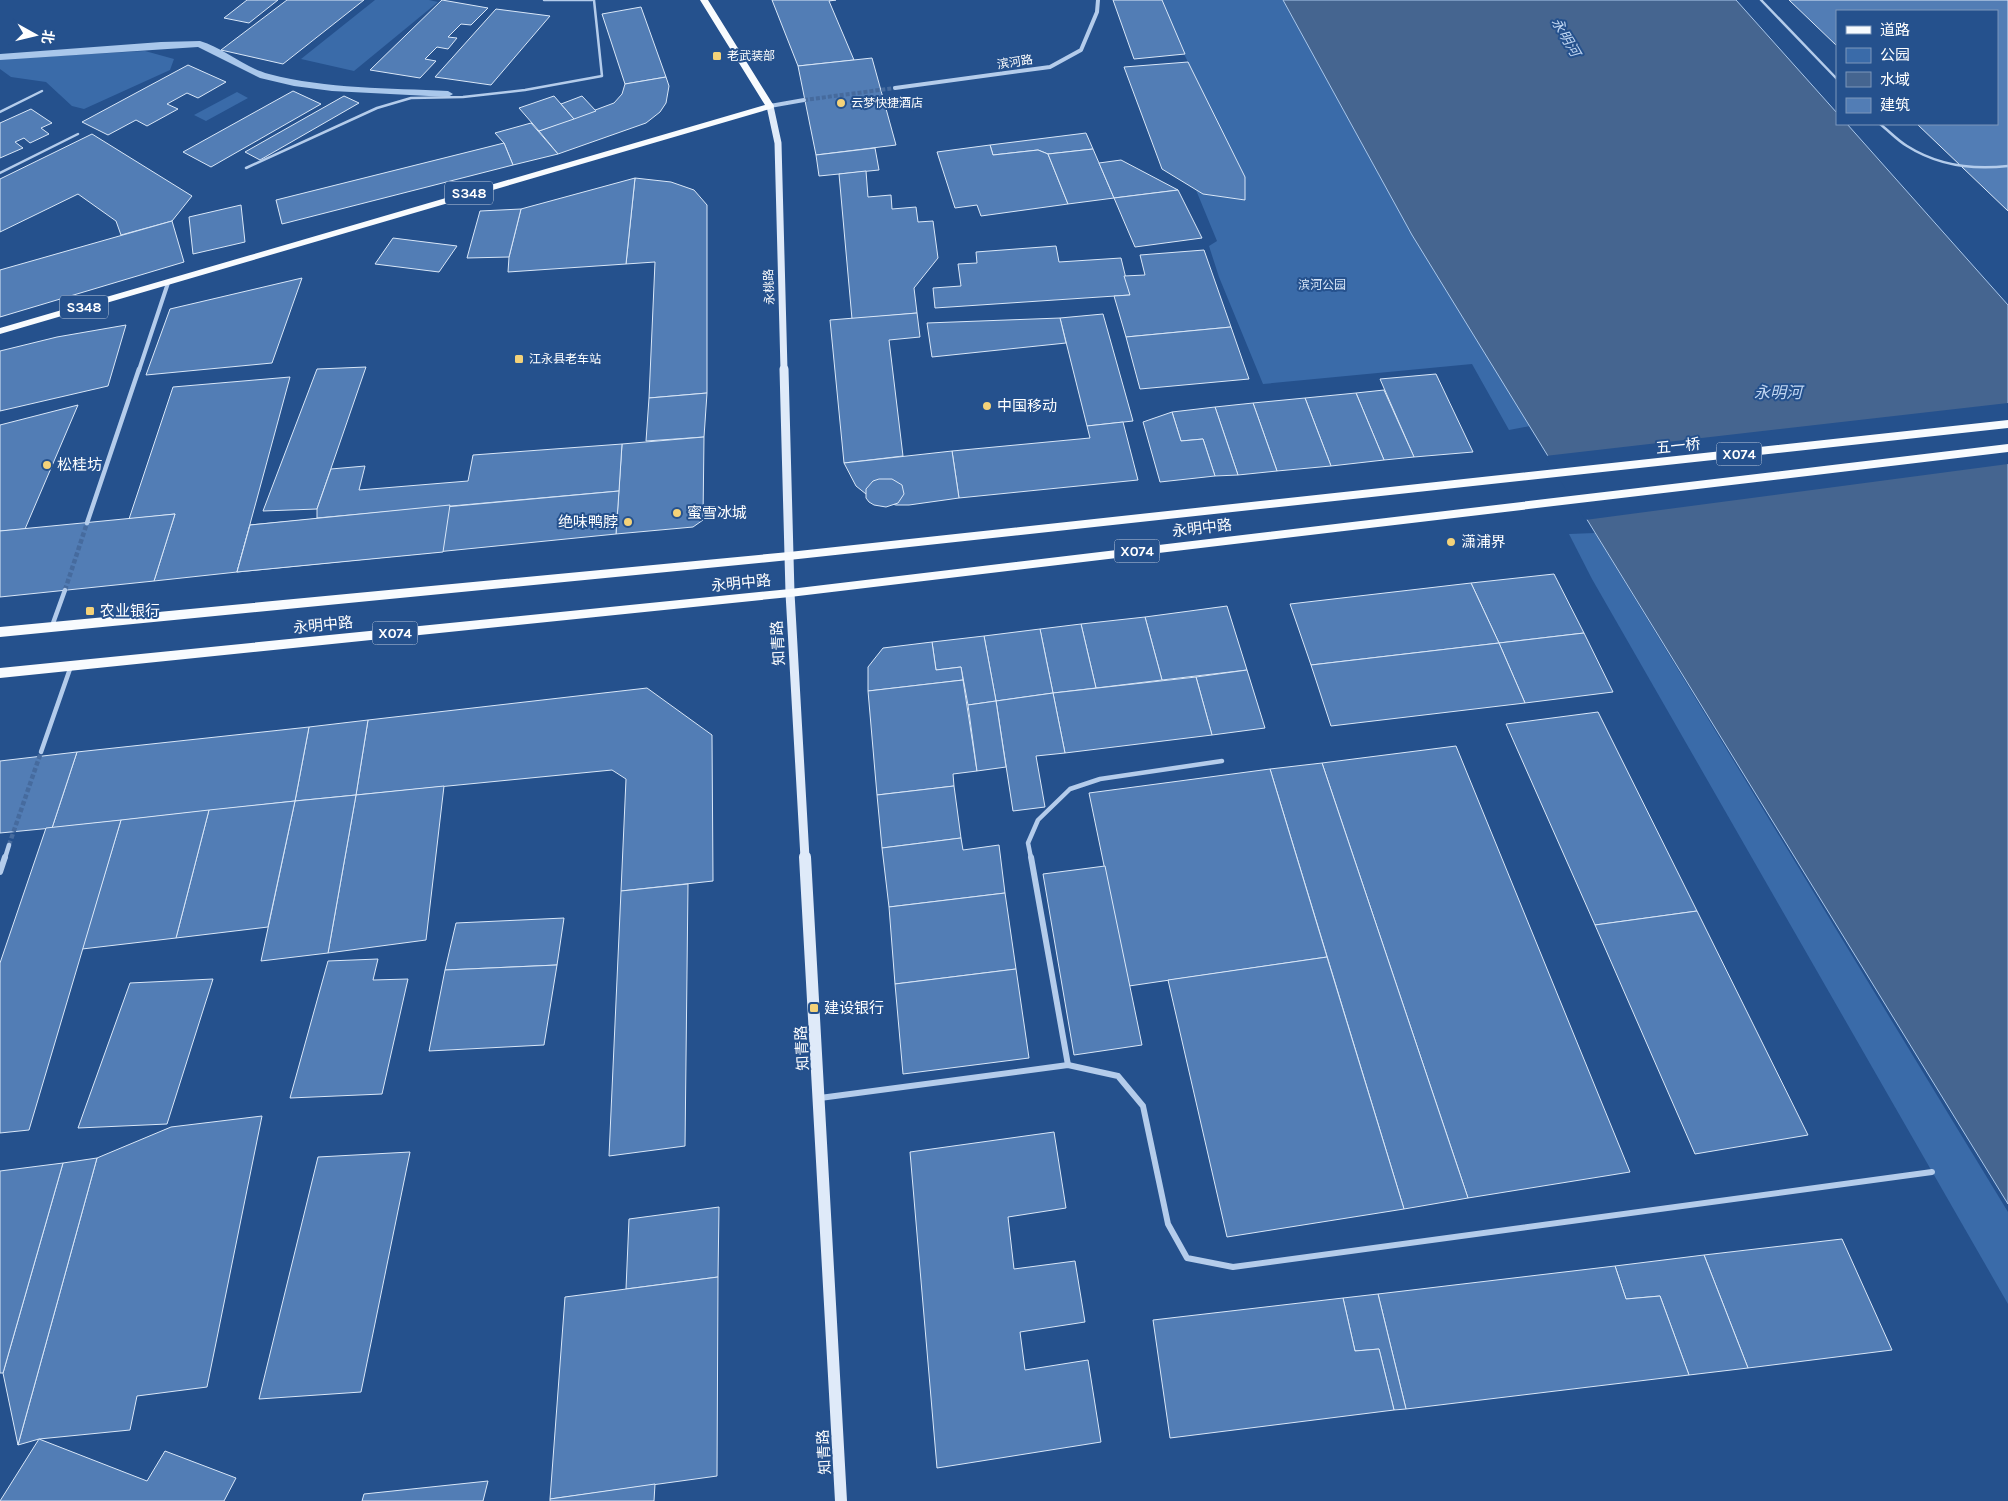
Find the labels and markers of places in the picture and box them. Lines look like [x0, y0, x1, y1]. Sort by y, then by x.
place label: 老武装部 [727, 49, 775, 63]
marker: 老武装部 [711, 50, 723, 62]
place label: 云梦快捷酒店 [851, 96, 923, 110]
marker: 云梦快捷酒店 [835, 97, 847, 109]
place label: 江永县老车站 [529, 352, 601, 366]
marker: 江永县老车站 [513, 353, 525, 365]
place label: 中国移动 [997, 397, 1057, 415]
marker: 中国移动 [981, 400, 993, 412]
place label: 松桂坊 [57, 456, 102, 474]
marker: 松桂坊 [41, 459, 53, 471]
place label: 蜜雪冰城 [687, 504, 747, 522]
marker: 蜜雪冰城 [671, 507, 683, 519]
place label: 绝味鸭脖 [558, 513, 618, 531]
marker: 绝味鸭脖 [622, 516, 634, 528]
place label: 潇浦界 [1461, 533, 1506, 551]
marker: 潇浦界 [1445, 536, 1457, 548]
place label: 农业银行 [100, 602, 160, 620]
marker: 农业银行 [84, 605, 96, 617]
place label: 建设银行 [824, 999, 884, 1017]
marker: 建设银行 [808, 1002, 820, 1014]

